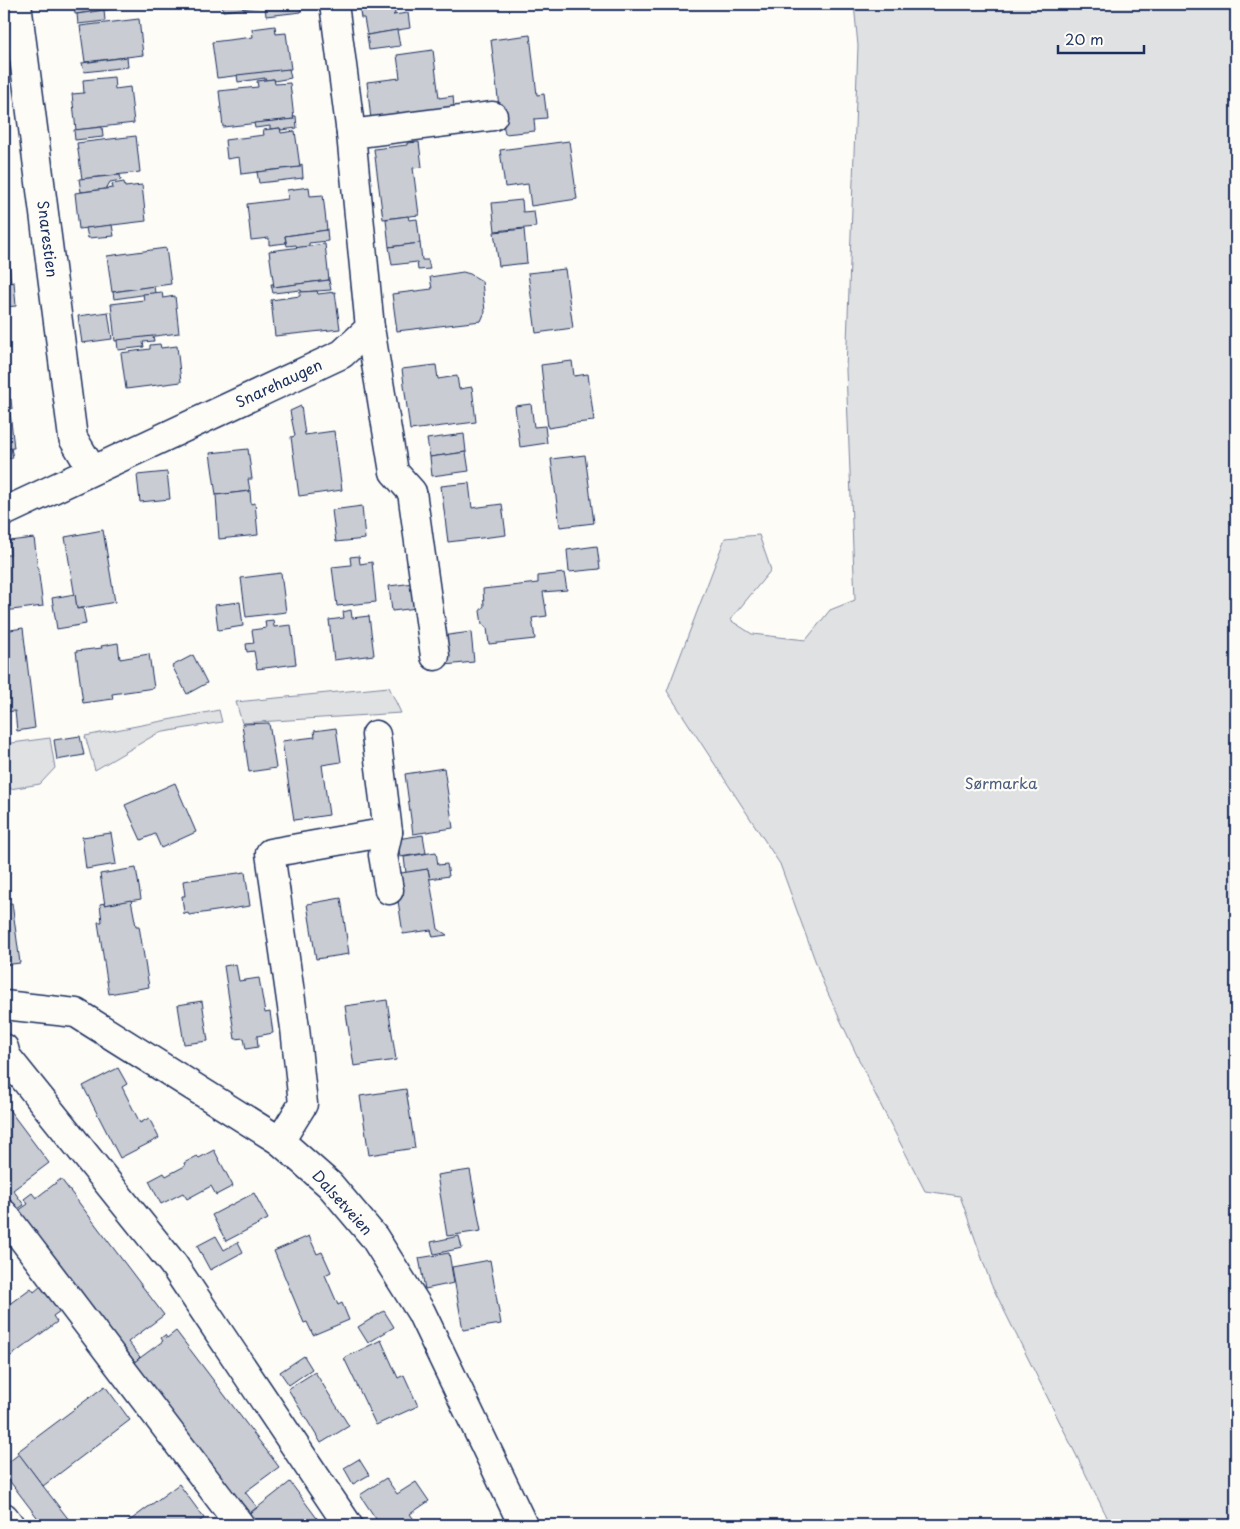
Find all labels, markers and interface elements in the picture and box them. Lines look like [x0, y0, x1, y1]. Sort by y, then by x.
scale bar [1058, 22, 1144, 54]
text: 20 m [1065, 27, 1104, 50]
street label: Snarestien [32, 199, 65, 279]
street label: Snarehaugen [231, 352, 326, 413]
park label: Sørmarka [965, 771, 1038, 794]
street label: Dalsetveien [307, 1164, 379, 1240]

